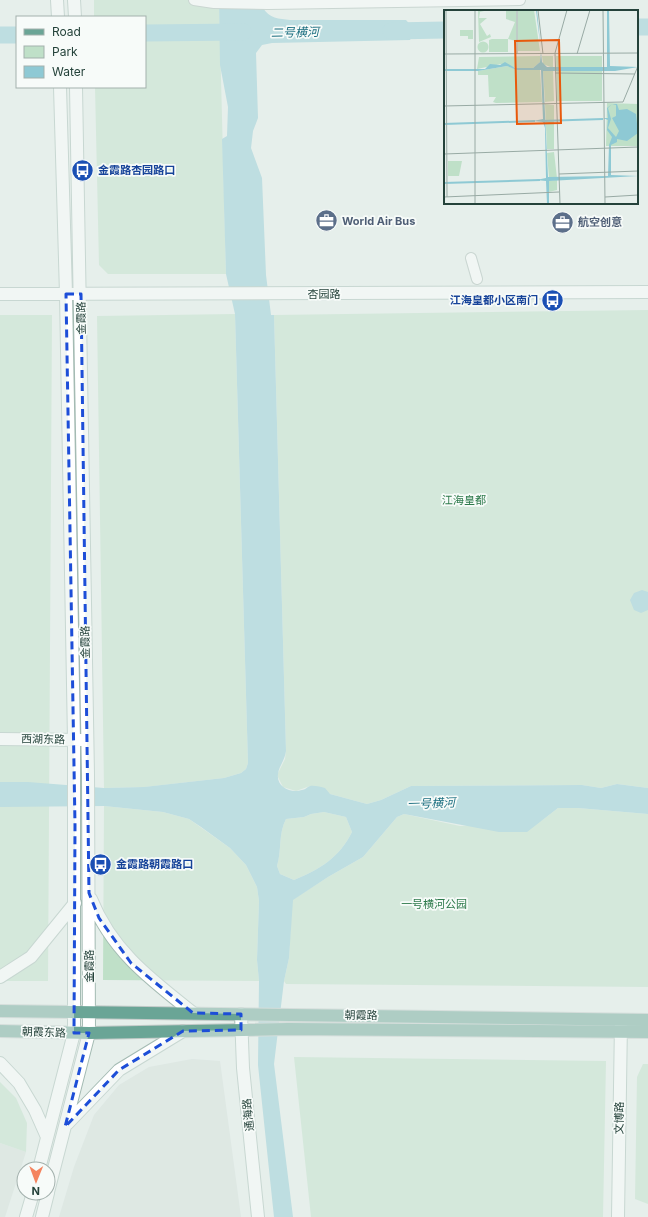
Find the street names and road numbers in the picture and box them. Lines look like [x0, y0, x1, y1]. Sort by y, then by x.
street label: 杏园路 [308, 287, 341, 301]
street label: 金霞路 [74, 301, 88, 335]
street label: 金霞路 [78, 625, 92, 659]
street label: 西湖东路 [21, 732, 65, 746]
street label: 金霞路 [82, 950, 96, 983]
street label: 朝霞路 [344, 1008, 378, 1022]
street label: 朝霞东路 [22, 1024, 66, 1040]
street label: 通海路 [239, 1098, 257, 1132]
street label: 文博路 [612, 1101, 626, 1135]

